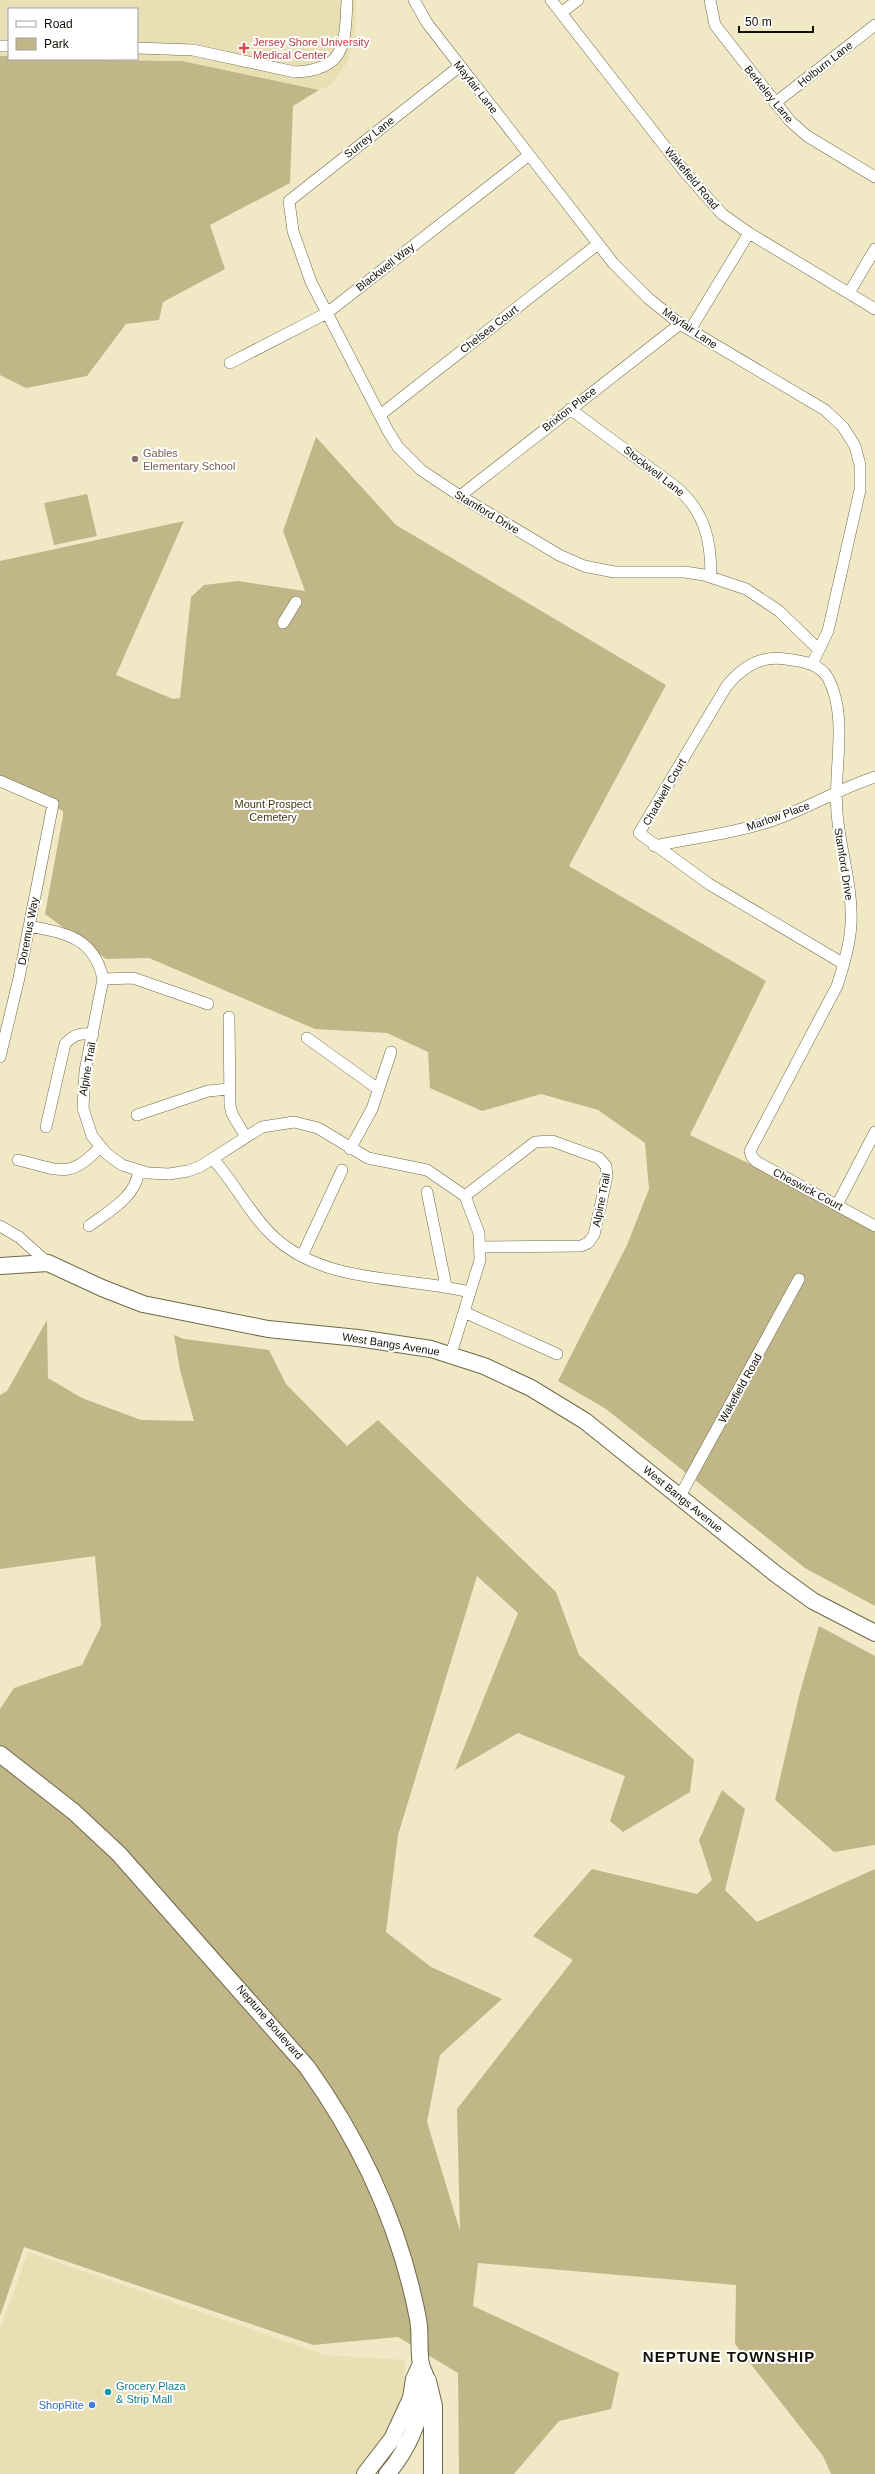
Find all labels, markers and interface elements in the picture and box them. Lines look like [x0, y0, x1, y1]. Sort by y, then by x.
legend [8, 8, 138, 60]
scale bar [739, 8, 813, 34]
text: 50 m [745, 15, 772, 29]
text: Road [44, 17, 73, 31]
place label: Jersey Shore University Medical Center [253, 36, 370, 61]
text: Park [44, 37, 70, 51]
street label: Holburn Lane [795, 39, 855, 89]
marker: Jersey Shore University Medical Center [238, 42, 250, 54]
street label: Mayfair Lane [452, 58, 500, 116]
street label: Berkeley Lane [742, 63, 796, 125]
street label: Surrey Lane [342, 114, 396, 160]
street label: Wakefield Road [663, 145, 721, 211]
street label: Blackwell Way [354, 240, 417, 293]
street label: Chelsea Court [458, 303, 520, 355]
street label: Mayfair Lane [660, 305, 720, 351]
street label: Brixton Place [540, 384, 598, 434]
street label: Stockwell Lane [621, 443, 687, 499]
place label: Gables Elementary School [143, 447, 235, 472]
marker: Gables Elementary School [130, 454, 140, 464]
street label: Stamford Drive [452, 488, 522, 536]
street label: Chadwell Court [640, 756, 688, 828]
park label: Mount Prospect Cemetery [234, 798, 312, 823]
street label: Marlow Place [745, 799, 811, 833]
street label: Stamford Drive [832, 827, 856, 901]
street label: Doremus Way [16, 895, 41, 966]
street label: Alpine Trail [76, 1041, 98, 1097]
street label: Cheswick Court [771, 1166, 845, 1212]
street label: Alpine Trail [590, 1172, 612, 1228]
street label: West Bangs Avenue [341, 1330, 441, 1358]
street label: Wakefield Road [716, 1351, 764, 1425]
street label: West Bangs Avenue [641, 1463, 725, 1535]
street label: Neptune Boulevard [235, 1983, 305, 2061]
district label: NEPTUNE TOWNSHIP [643, 2348, 815, 2365]
place label: Grocery Plaza & Strip Mall [116, 2380, 187, 2405]
marker: Grocery Plaza & Strip Mall [103, 2387, 113, 2397]
place label: ShopRite [39, 2399, 84, 2411]
marker: ShopRite [87, 2400, 97, 2410]

